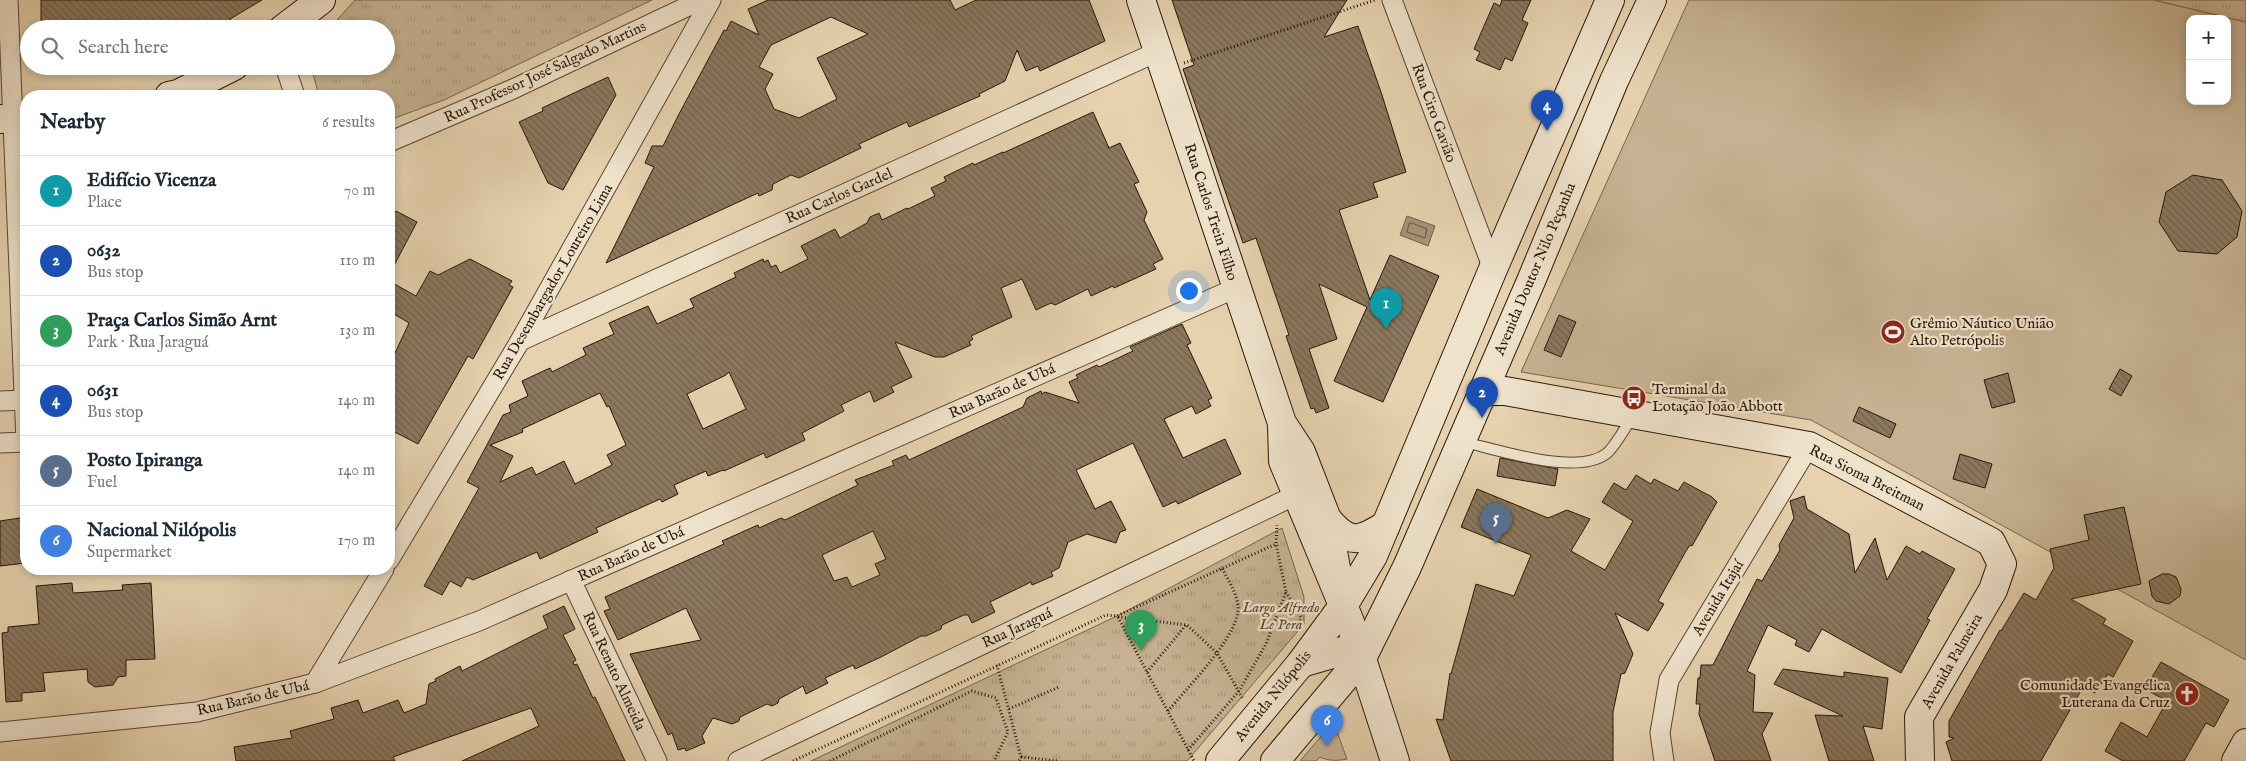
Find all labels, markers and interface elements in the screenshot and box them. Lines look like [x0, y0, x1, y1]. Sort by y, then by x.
map controls [2186, 15, 2231, 105]
button: + [2186, 15, 2231, 60]
street label: Rua Professor José Salgado Martins [441, 17, 649, 127]
search box [20, 20, 395, 75]
icon: search [38, 34, 66, 62]
text: Search here [78, 36, 169, 60]
button: − [2186, 60, 2231, 105]
street label: Rua Ciro Gavião [1407, 61, 1461, 165]
pin: 4 [1531, 90, 1563, 131]
text: Nearby [40, 109, 105, 136]
text: 6 results [322, 113, 375, 133]
street label: Rua Carlos Trein Filho [1180, 141, 1242, 283]
street label: Rua Carlos Gardel [783, 164, 896, 228]
text: Edifício Vicenza [87, 169, 216, 193]
street label: Avenida Doutor Nilo Peçanha [1490, 179, 1580, 359]
street label: Rua Desembargador Loureiro Lima [489, 180, 617, 384]
text: 1 [53, 181, 59, 201]
text: 70 m [344, 181, 375, 201]
text: Place [87, 193, 122, 213]
text: 0632 [87, 239, 120, 263]
text: 2 [52, 251, 60, 271]
text: 110 m [339, 251, 375, 271]
text: Bus stop [87, 263, 143, 283]
your location [1176, 278, 1202, 304]
pin: 1 [1370, 288, 1402, 329]
text: Praça Carlos Simão Arnt [87, 309, 277, 333]
place label: Grêmio Náutico União Alto Petrópolis [1909, 314, 2054, 350]
sports icon: Grêmio Náutico União Alto Petrópolis [1880, 319, 1906, 345]
text: 3 [53, 321, 59, 341]
text: 130 m [339, 321, 375, 341]
text: Park · Rua Jaraguá [87, 333, 208, 353]
street label: Rua Barão de Ubá [946, 359, 1059, 423]
pin: 2 [1466, 377, 1498, 418]
text: 0631 [87, 379, 119, 403]
place label: Terminal da Lotação João Abbott [1652, 380, 1783, 416]
bus stop icon: Terminal da Lotação João Abbott [1621, 385, 1647, 411]
text: 4 [52, 391, 60, 411]
text: 140 m [337, 391, 375, 411]
text: Bus stop [87, 403, 143, 423]
street label: Rua Sioma Breitman [1806, 441, 1928, 515]
text: Posto Ipiranga [87, 449, 203, 473]
text: 5 [53, 461, 59, 481]
text: 140 m [337, 461, 375, 481]
text: Fuel [87, 473, 117, 493]
pin: 5 [1480, 503, 1512, 544]
text: Nacional Nilópolis [87, 519, 236, 543]
street label: Rua Barão de Ubá [575, 522, 688, 586]
text: 6 [53, 531, 59, 551]
text: 170 m [338, 531, 375, 551]
text: Supermarket [87, 543, 172, 563]
street label: Avenida Itajaí [1687, 556, 1749, 640]
park label: Largo Alfredo Le Pera [1242, 598, 1319, 634]
street label: Rua Jaraguá [979, 603, 1056, 653]
street label: Rua Renato Almeida [578, 608, 650, 734]
pin: 3 [1125, 610, 1157, 651]
street label: Avenida Palmeira [1917, 610, 1987, 713]
street label: Avenida Nilópolis [1230, 647, 1315, 746]
street label: Rua Barão de Ubá [195, 676, 311, 720]
place label: Comunidade Evangélica Luterana da Cruz [2020, 676, 2171, 712]
church icon: Comunidade Evangélica Luterana da Cruz [2174, 681, 2200, 707]
pin: 6 [1311, 705, 1343, 746]

